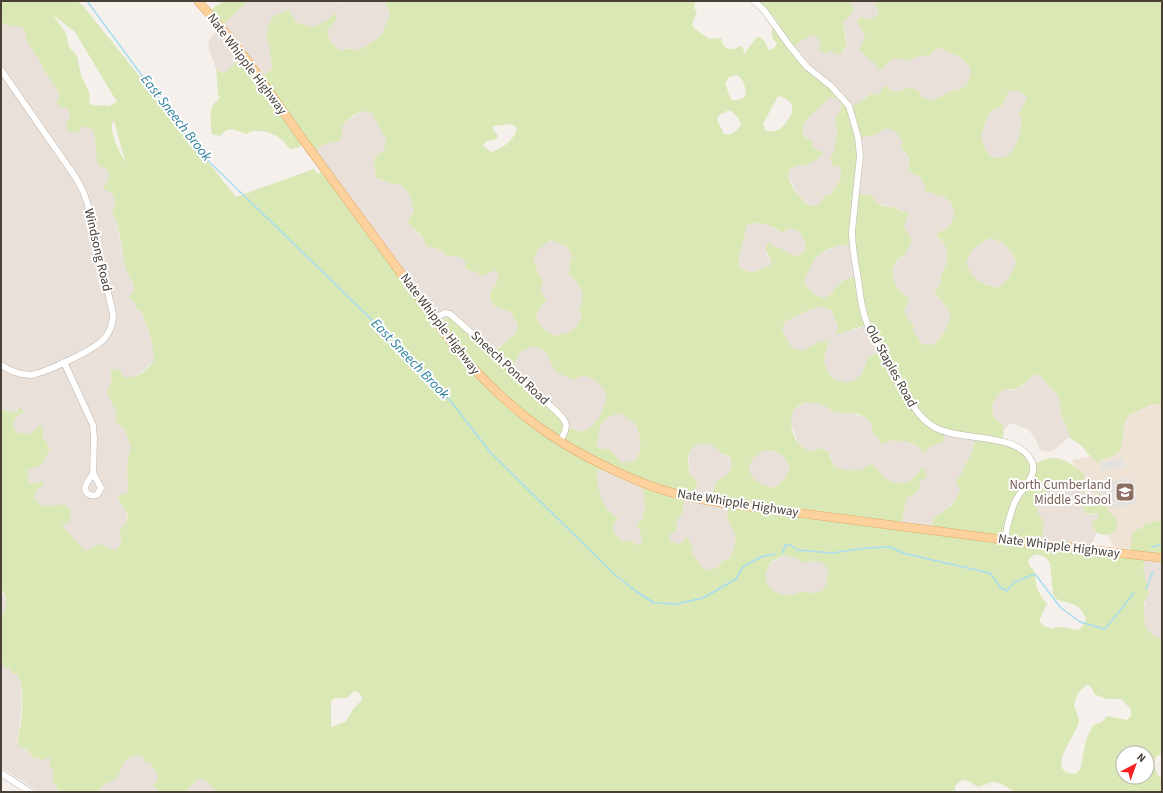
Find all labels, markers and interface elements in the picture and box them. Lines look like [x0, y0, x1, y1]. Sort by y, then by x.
street label: Nate Whipple Highway [203, 10, 291, 118]
water label: East Sneech Brook [136, 70, 216, 166]
street label: Windsong Road [80, 207, 116, 293]
street label: Nate Whipple Highway [396, 270, 484, 378]
water label: East Sneech Brook [366, 314, 454, 404]
street label: Old Staples Road [861, 321, 921, 411]
street label: Sneech Pond Road [467, 327, 553, 409]
place label: North Cumberland Middle School [1009, 476, 1111, 509]
school or university icon: North Cumberland Middle School [1114, 481, 1136, 503]
street label: Nate Whipple Highway [676, 485, 800, 521]
street label: Nate Whipple Highway [997, 530, 1121, 562]
north arrow [1115, 745, 1155, 785]
text: N [1134, 750, 1149, 766]

